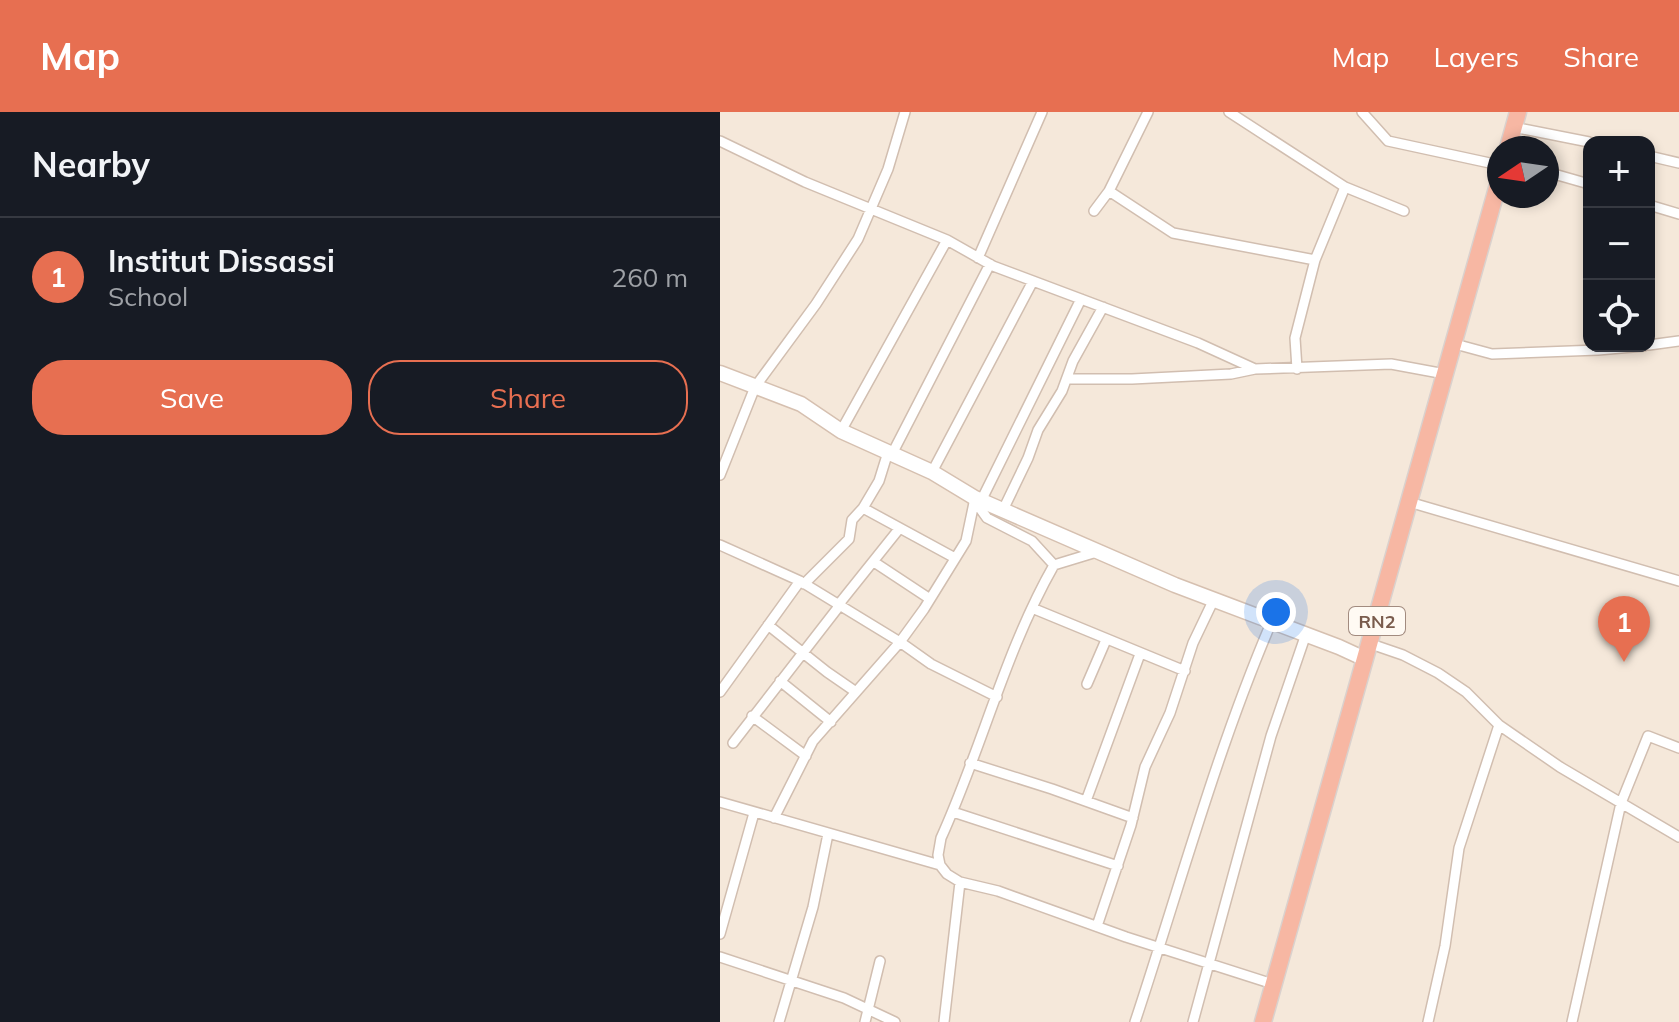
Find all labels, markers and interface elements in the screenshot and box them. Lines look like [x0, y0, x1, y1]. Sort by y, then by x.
text: Map [40, 32, 120, 80]
text: Map [1332, 39, 1389, 74]
text: Layers [1433, 39, 1519, 74]
text: Share [1563, 39, 1639, 74]
north arrow [1487, 136, 1559, 208]
map controls [1583, 136, 1655, 352]
button: + [1583, 136, 1655, 208]
text: Nearby [32, 143, 150, 186]
button: − [1583, 208, 1655, 280]
text: Institut Dissassi [108, 242, 335, 280]
text: 1 [50, 261, 66, 294]
text: 260 m [612, 261, 688, 294]
text: School [108, 280, 188, 313]
button: locate [1583, 280, 1655, 352]
button: Save [32, 360, 352, 435]
button: Share [368, 360, 688, 435]
your location [1256, 592, 1296, 632]
pin: 1 [1598, 596, 1650, 662]
road number: RN2 [1349, 607, 1405, 635]

